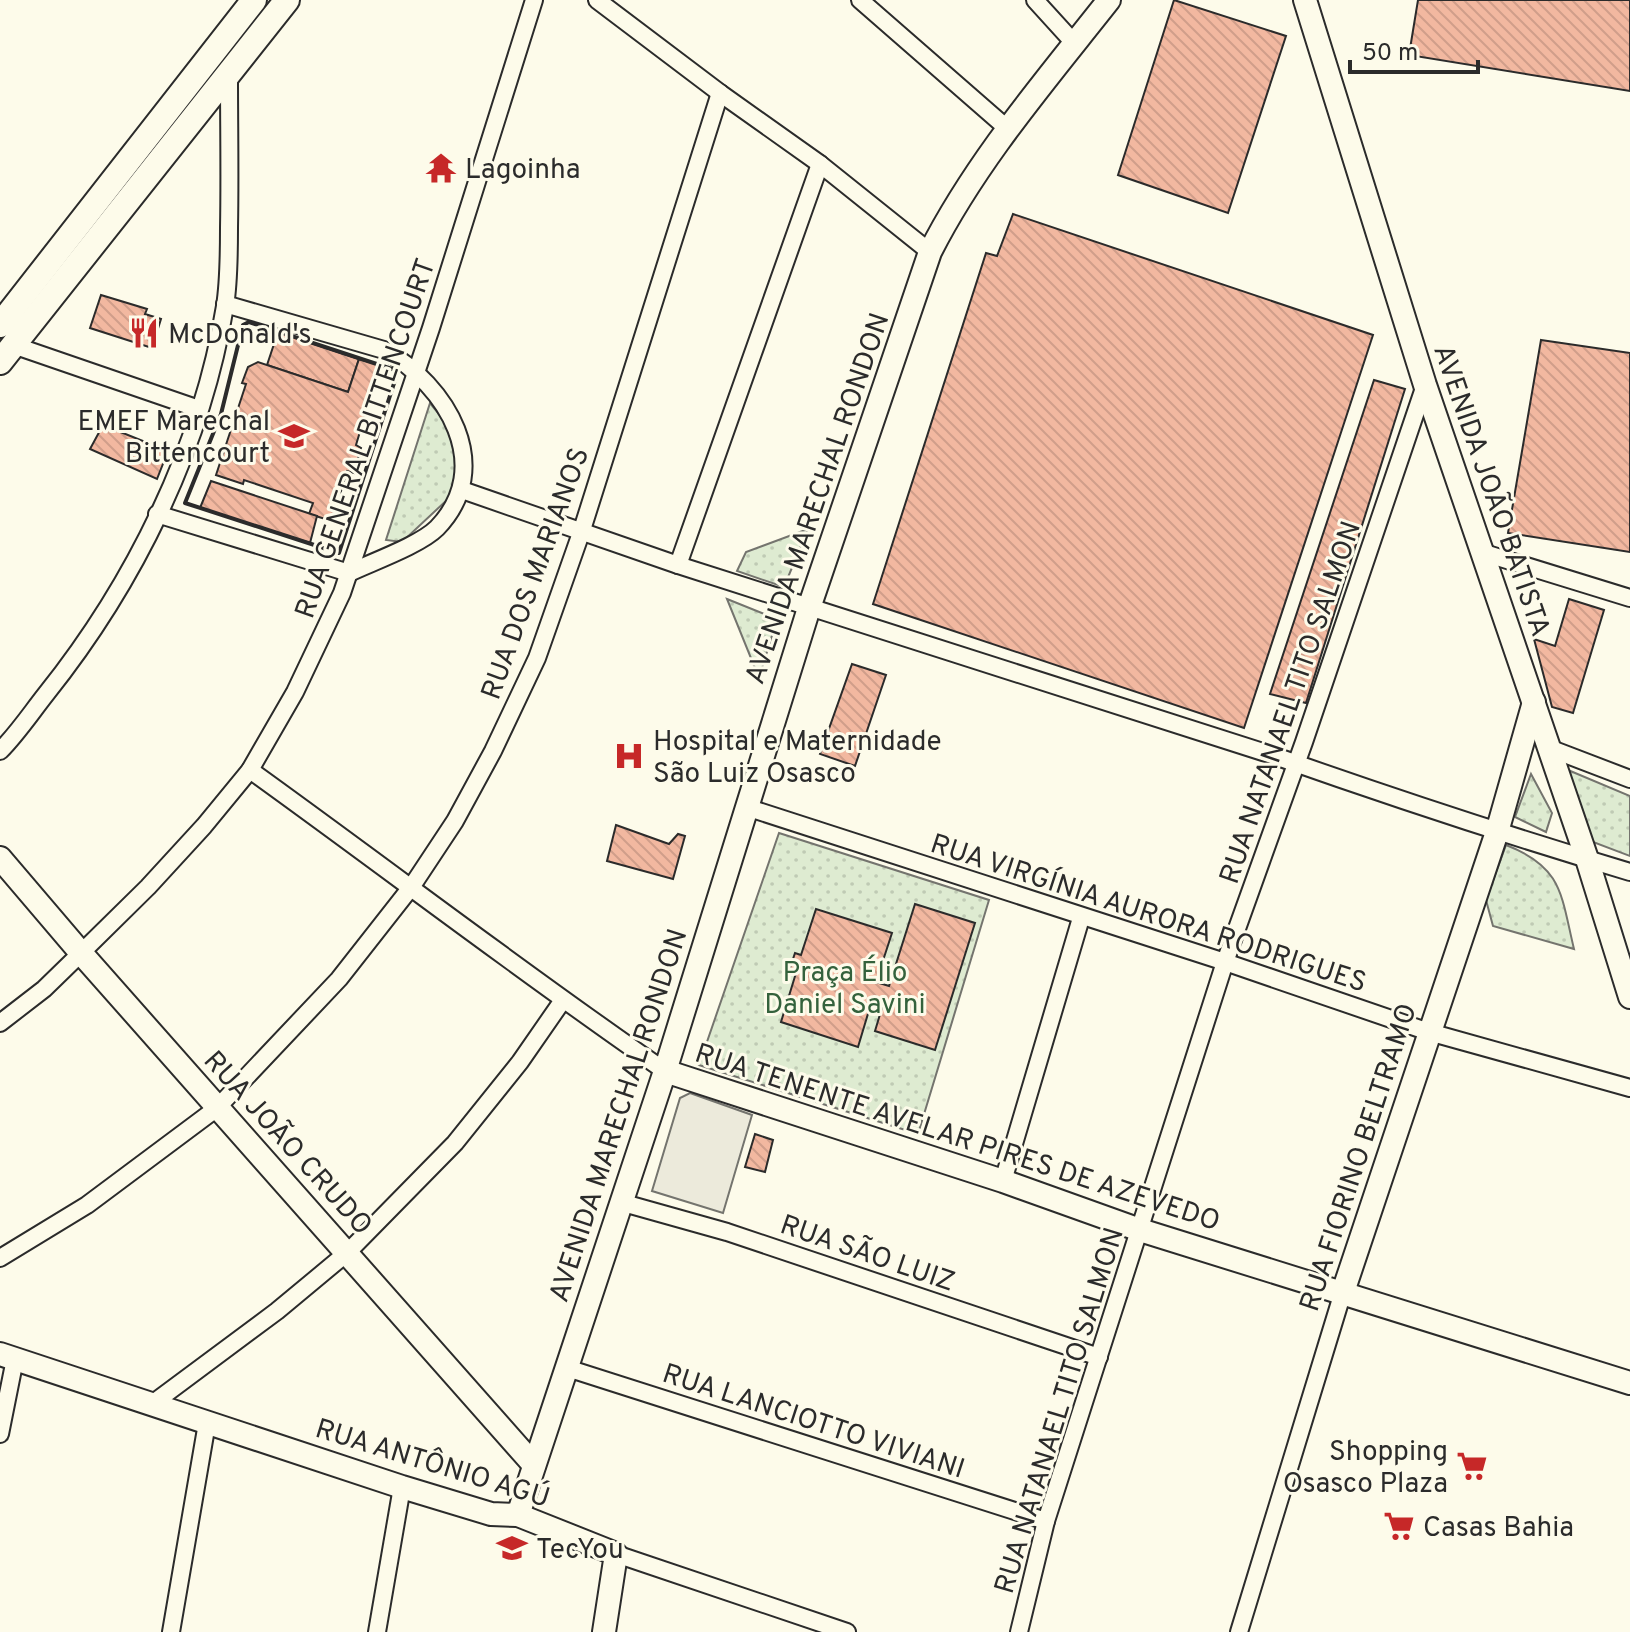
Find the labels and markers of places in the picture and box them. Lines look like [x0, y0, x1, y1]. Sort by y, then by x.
temple icon: Lagoinha [424, 151, 458, 185]
place label: Lagoinha [465, 153, 581, 189]
restaurant icon: McDonald's [127, 316, 161, 350]
place label: McDonald's [168, 318, 312, 354]
place label: EMEF Marechal Bittencourt [78, 405, 270, 473]
school or university icon: EMEF Marechal Bittencourt [277, 419, 311, 453]
place label: Hospital e Maternidade São Luiz Osasco [653, 725, 942, 793]
hospital icon: Hospital e Maternidade São Luiz Osasco [612, 739, 646, 773]
place label: Shopping Osasco Plaza [1283, 1435, 1448, 1503]
supermarket icon: Shopping Osasco Plaza [1455, 1449, 1489, 1483]
supermarket icon: Casas Bahia [1382, 1509, 1416, 1543]
place label: Casas Bahia [1423, 1511, 1574, 1547]
school or university icon: TecYou [495, 1531, 529, 1565]
place label: TecYou [536, 1533, 624, 1569]

